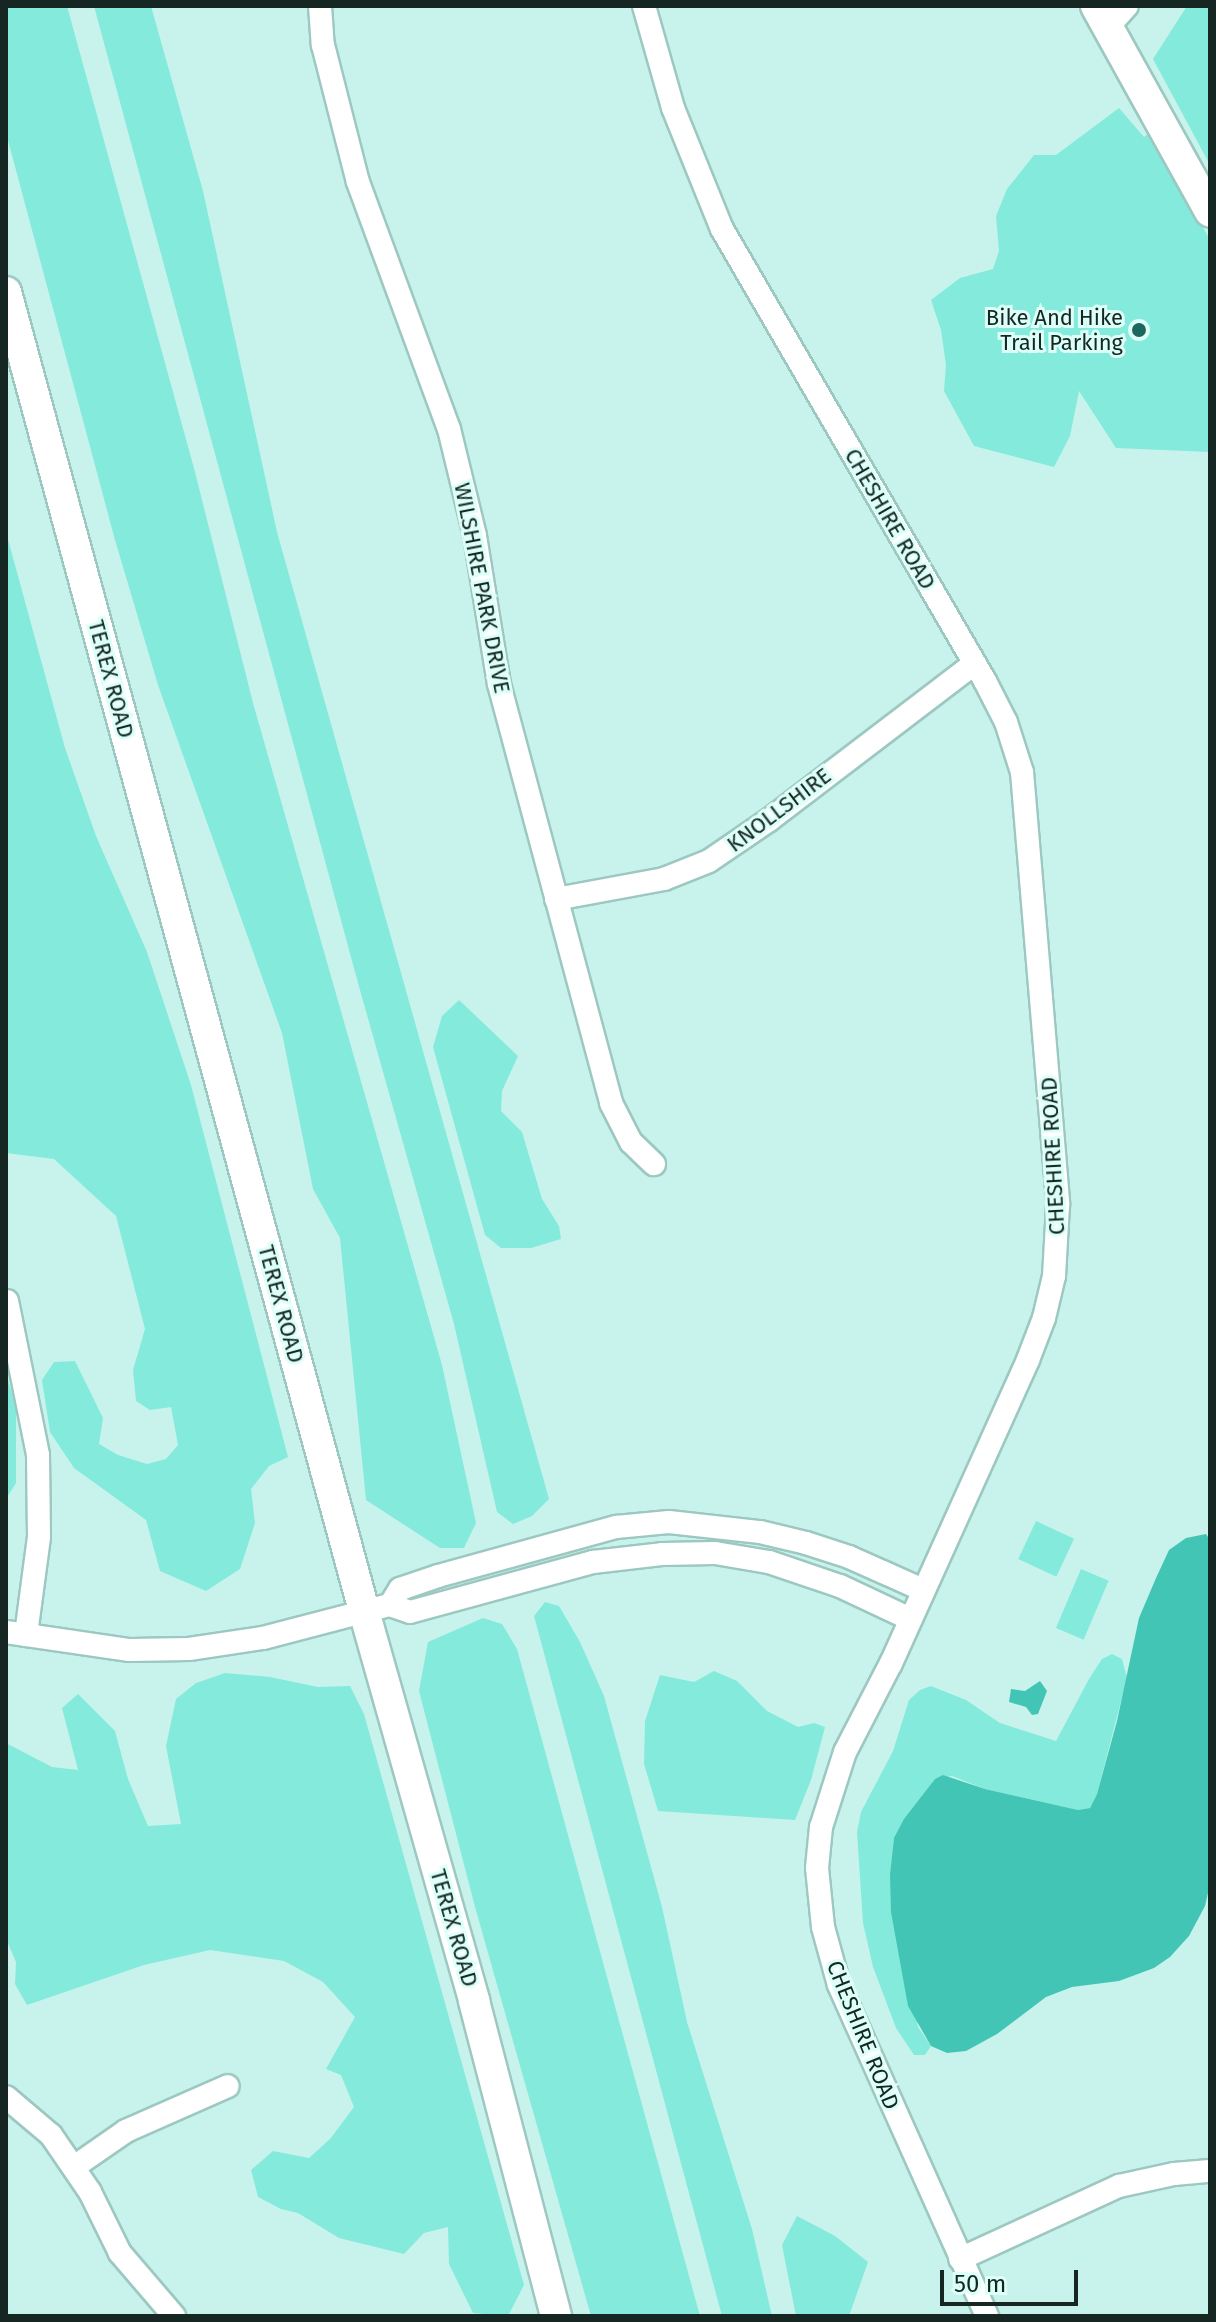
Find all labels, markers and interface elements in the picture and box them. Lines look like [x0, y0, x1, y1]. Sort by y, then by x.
place label: Bike And Hike Trail Parking [986, 304, 1123, 356]
marker: Bike And Hike Trail Parking [1130, 321, 1148, 339]
street label: CHESHIRE ROAD [839, 444, 941, 594]
street label: WILSHIRE PARK DRIVE [449, 481, 515, 695]
street label: TEREX ROAD [83, 617, 139, 741]
street label: KNOLLSHIRE [722, 762, 836, 858]
street label: CHESHIRE ROAD [1036, 1076, 1070, 1236]
street label: TEREX ROAD [253, 1242, 309, 1366]
street label: TEREX ROAD [425, 1866, 483, 1990]
street label: CHESHIRE ROAD [821, 1957, 905, 2113]
scale bar [944, 2254, 1082, 2304]
text: 50 m [954, 2270, 1006, 2298]

